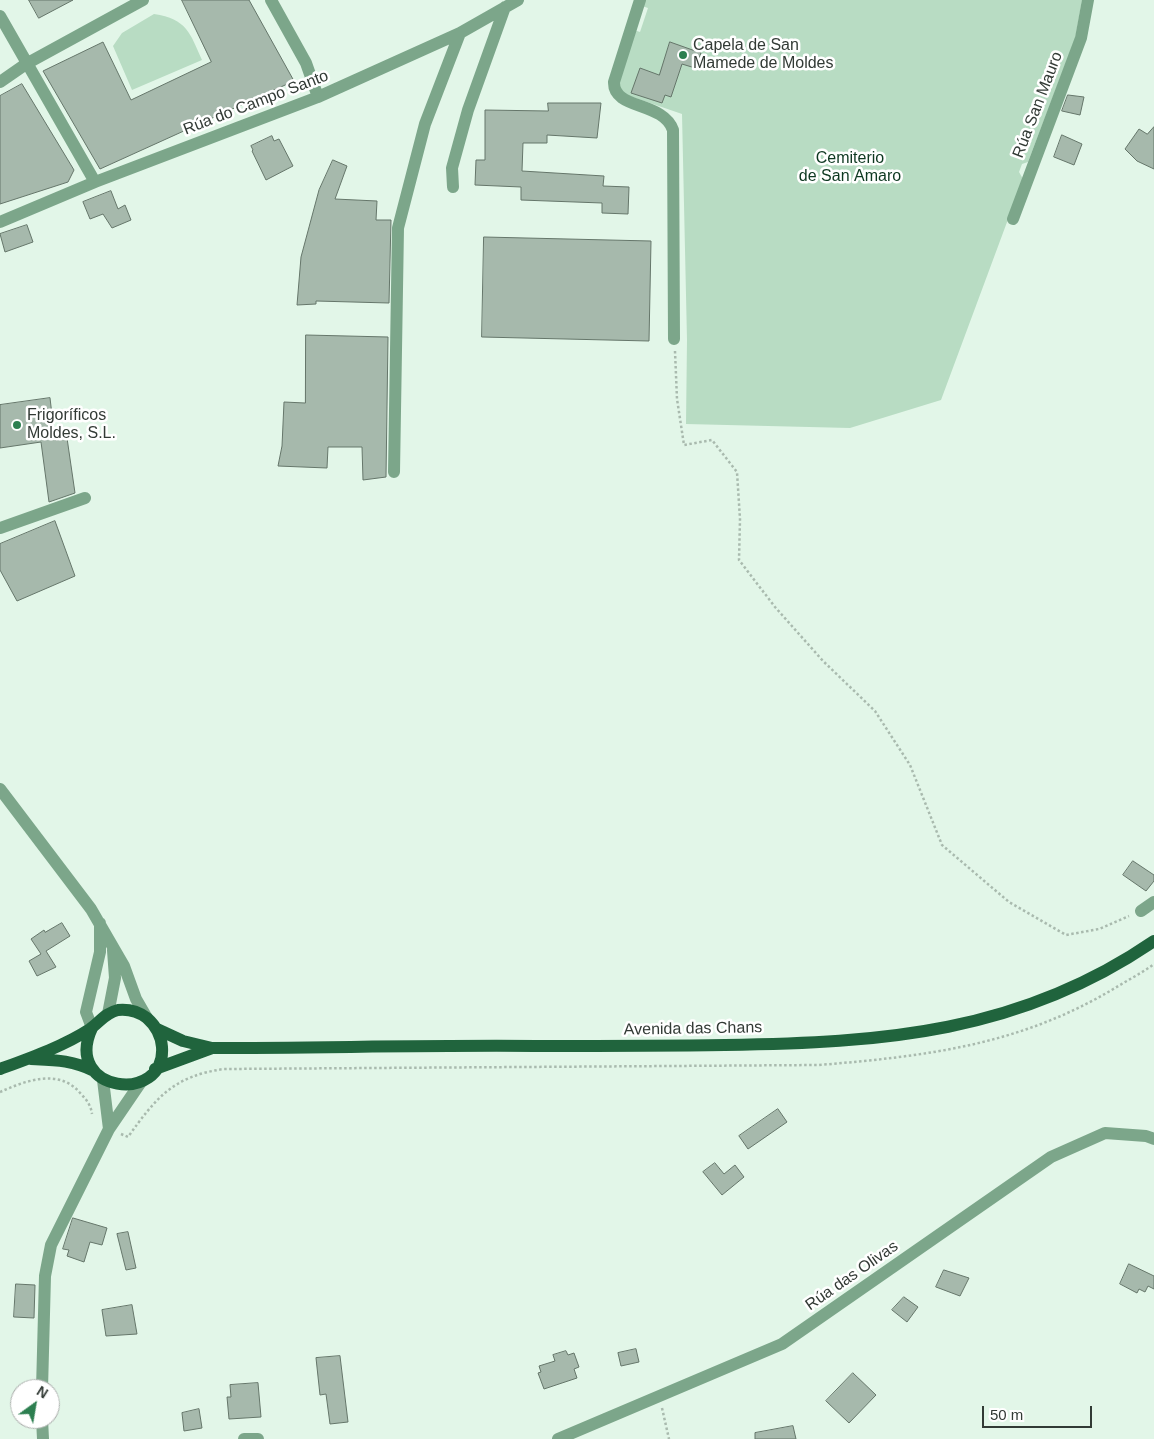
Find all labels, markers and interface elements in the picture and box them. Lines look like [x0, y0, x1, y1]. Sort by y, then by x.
place label: Capela de San Mamede de Moldes [693, 36, 834, 74]
marker: Capela de San Mamede de Moldes [677, 49, 689, 61]
street label: Rúa San Mauro [1009, 49, 1067, 161]
street label: Rúa do Campo Santo [181, 66, 331, 140]
park label: Cemiterio de San Amaro [799, 149, 901, 187]
place label: Frigoríficos Moldes, S.L. [27, 406, 116, 444]
marker: Frigoríficos Moldes, S.L. [11, 419, 23, 431]
street label: Avenida das Chans [624, 1018, 762, 1040]
street label: Rúa das Olivas [802, 1237, 902, 1315]
north arrow [10, 1379, 60, 1429]
text: N [34, 1383, 51, 1402]
scale bar [984, 1396, 1094, 1428]
text: 50 m [990, 1406, 1023, 1423]

